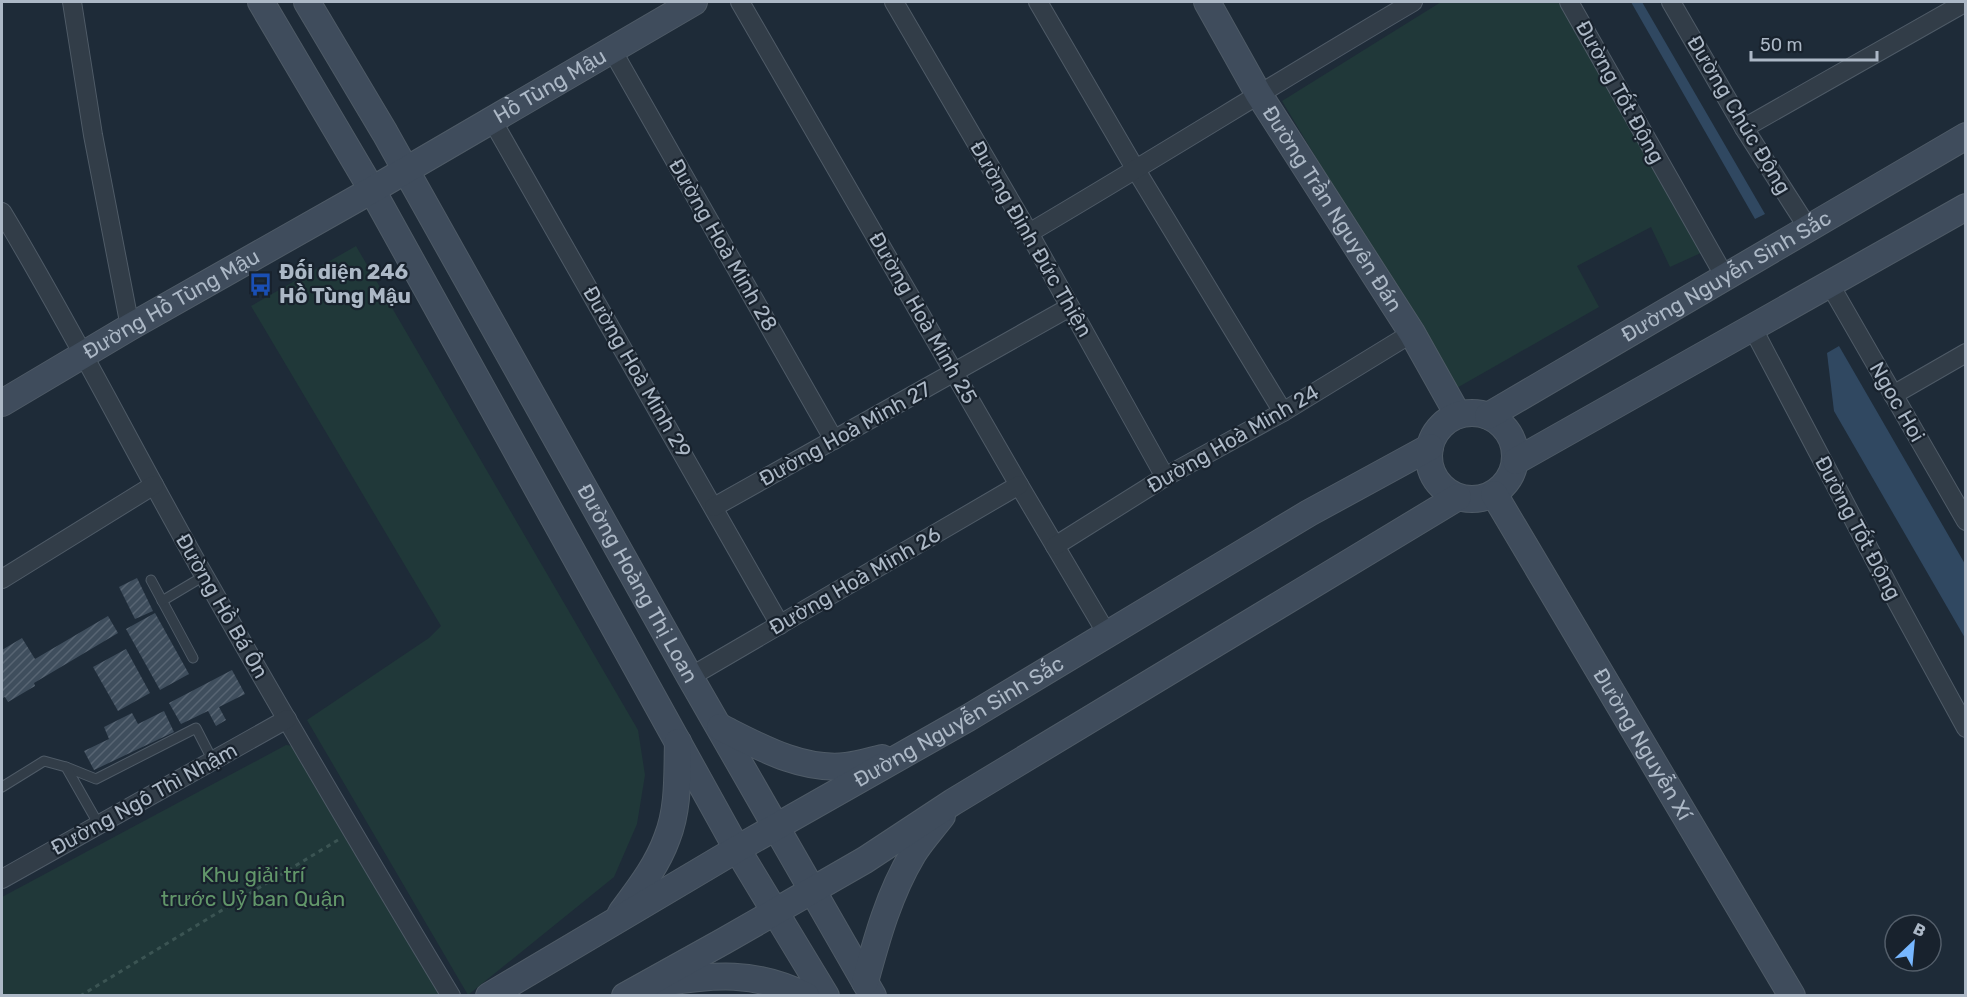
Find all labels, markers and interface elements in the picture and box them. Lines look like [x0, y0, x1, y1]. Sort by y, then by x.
street label: Đường Tốt Động [1571, 16, 1670, 168]
scale bar [1751, 24, 1877, 62]
street label: Đường Chúc Động [1682, 31, 1797, 199]
text: 50 m [1760, 34, 1803, 56]
street label: Hồ Tùng Mậu [489, 43, 611, 128]
street label: Đường Trần Nguyên Đán [1257, 101, 1408, 316]
street label: Đường Đinh Đức Thiện [965, 136, 1098, 341]
street label: Đường Hoà Minh 28 [664, 154, 783, 335]
street label: Đường Nguyễn Sinh Sắc [1617, 205, 1835, 347]
street label: Đường Hoà Minh 25 [864, 228, 983, 408]
street label: Đường Hồ Tùng Mậu [78, 243, 264, 364]
place label: Đối diện 246 Hồ Tùng Mậu [279, 259, 411, 308]
bus stop icon: Đối diện 246 Hồ Tùng Mậu [248, 271, 274, 297]
street label: Đường Hoà Minh 29 [578, 282, 697, 462]
street label: Ngoc Hoi [1865, 357, 1930, 446]
street label: Đường Hoà Minh 27 [755, 376, 935, 491]
street label: Đường Hoà Minh 24 [1142, 379, 1323, 498]
street label: Đường Tốt Động [1810, 452, 1907, 604]
street label: Đường Hoàng Thị Loan [572, 480, 704, 687]
street label: Đường Hoà Minh 26 [764, 521, 945, 640]
street label: Đường Hồ Bá Ôn [171, 529, 274, 682]
street label: Đường Nguyễn Sinh Sắc [849, 650, 1068, 792]
street label: Đường Nguyễn Xí [1588, 664, 1698, 825]
street label: Đường Ngô Thì Nhậm [46, 737, 241, 860]
park label: Khu giải trí trước Uỷ ban Quận [161, 862, 345, 911]
north arrow [1883, 913, 1943, 973]
text: B [1910, 919, 1929, 941]

